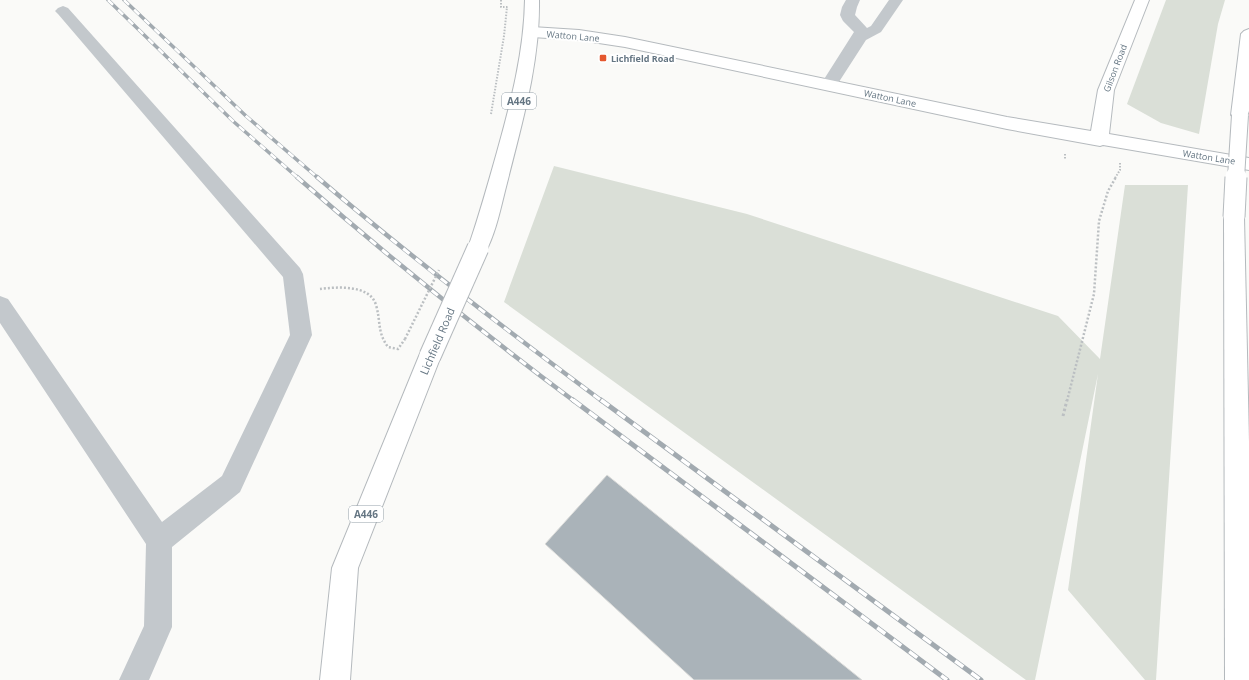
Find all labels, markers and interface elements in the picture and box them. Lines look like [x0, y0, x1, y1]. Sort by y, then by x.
street label: Watton Lane [546, 27, 600, 45]
street label: Gilson Road [1100, 42, 1130, 94]
place label: Lichfield Road [611, 52, 674, 65]
marker: Lichfield Road [598, 53, 608, 63]
street label: Watton Lane [863, 86, 917, 110]
road number: A446 [502, 93, 536, 109]
street label: Watton Lane [1182, 146, 1236, 168]
street label: Lichfield Road [416, 305, 458, 377]
road number: A446 [349, 506, 383, 522]

